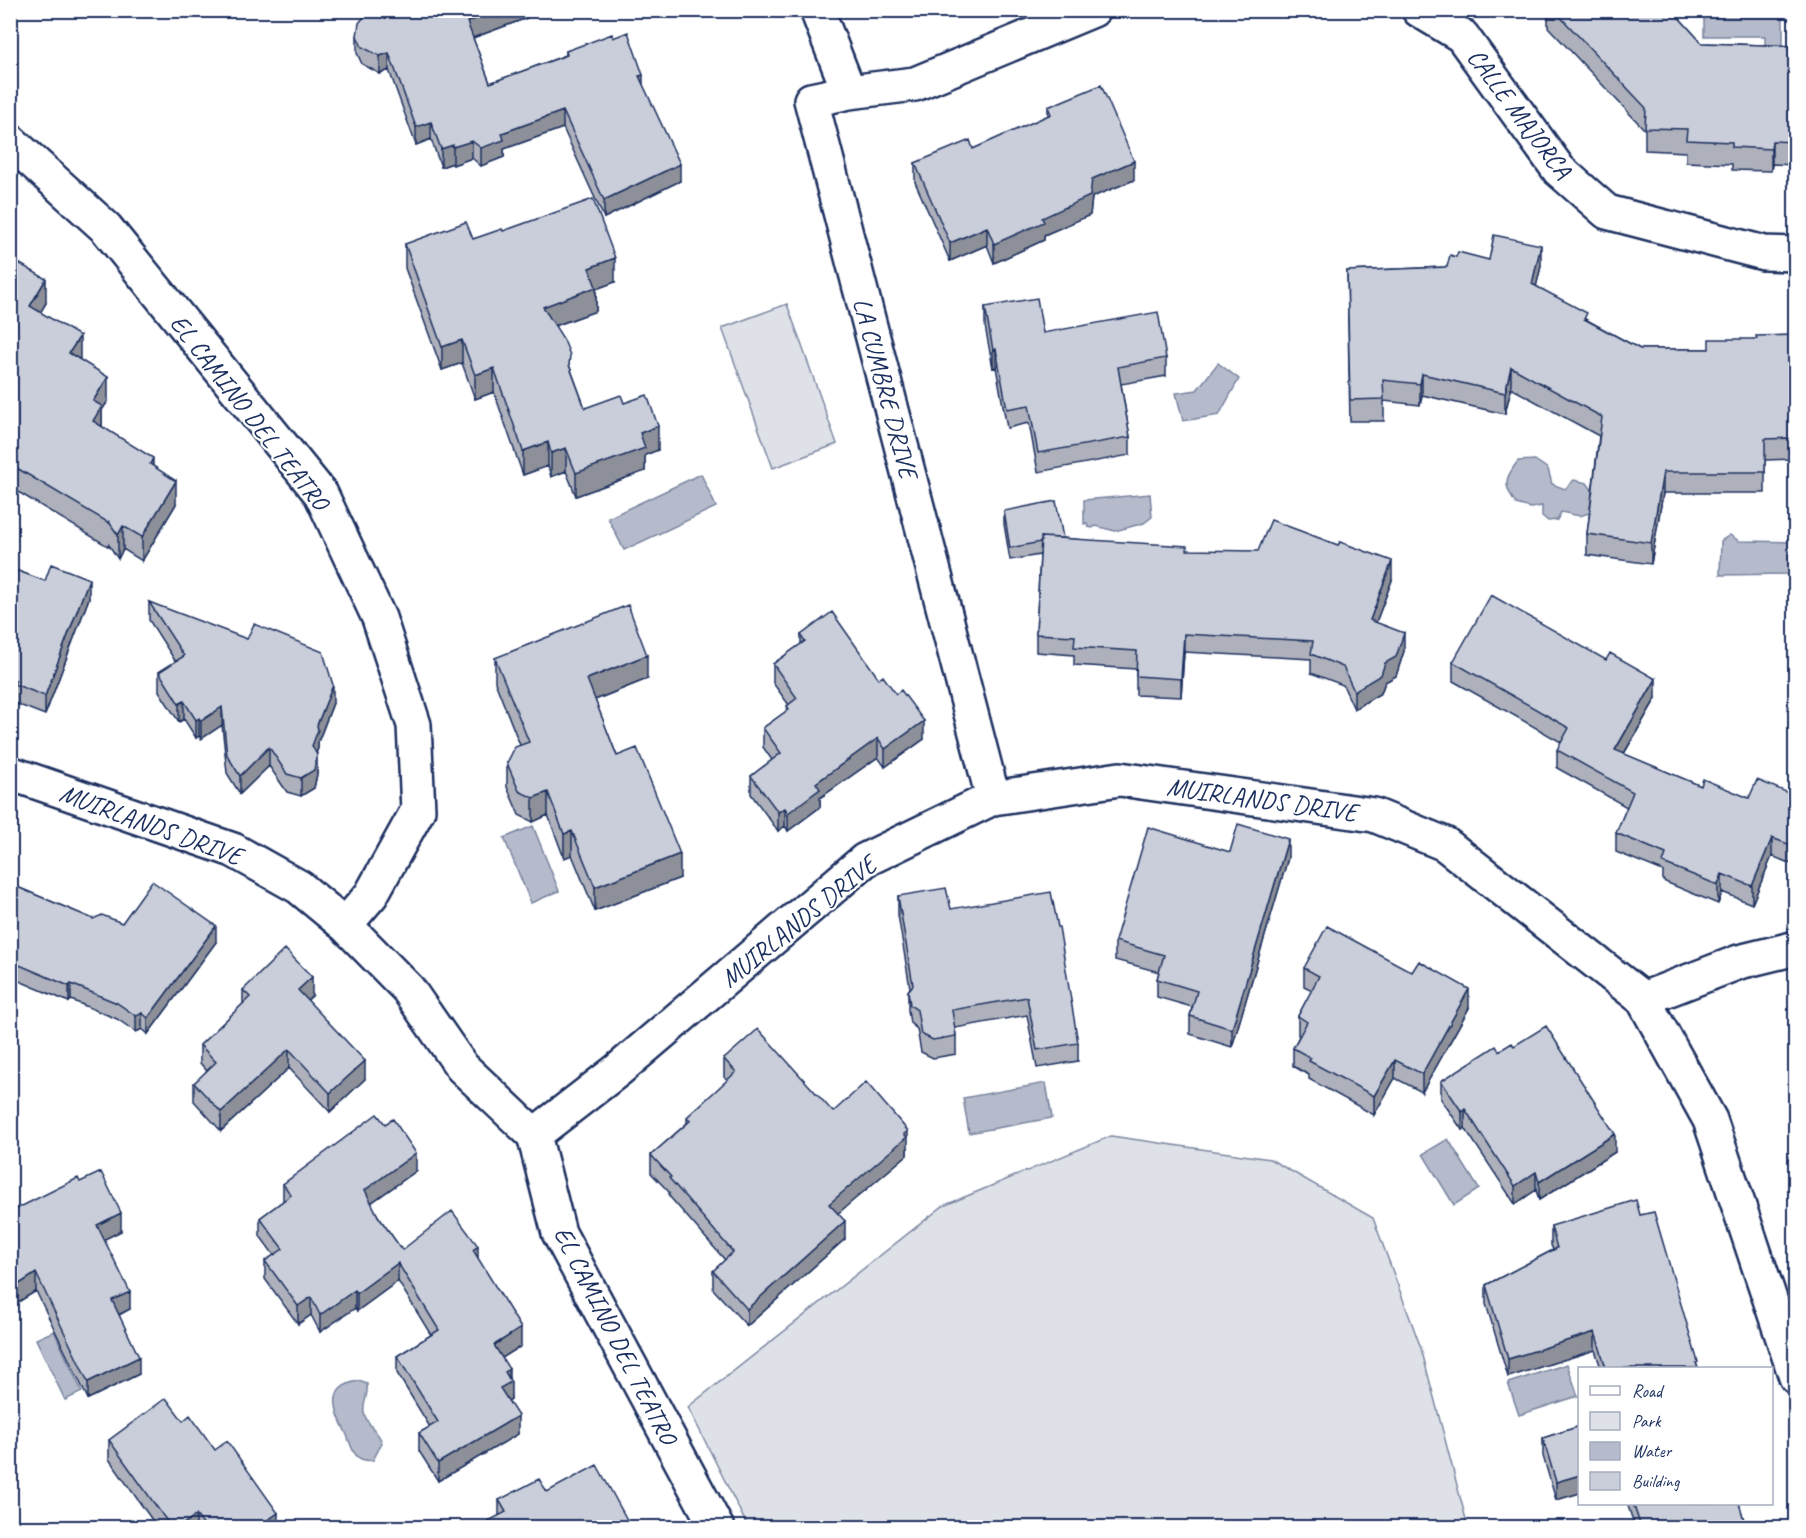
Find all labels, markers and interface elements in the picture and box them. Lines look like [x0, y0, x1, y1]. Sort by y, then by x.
street label: CALLE MAJORCA [1460, 42, 1580, 186]
street label: LA CUMBRE DRIVE [846, 294, 926, 485]
street label: EL CAMINO DEL TEATRO [163, 308, 338, 519]
street label: MUIRLANDS DRIVE [1165, 770, 1363, 830]
street label: MUIRLANDS DRIVE [55, 776, 250, 874]
street label: MUIRLANDS DRIVE [714, 846, 886, 994]
street label: EL CAMINO DEL TEATRO [546, 1221, 686, 1452]
legend [1578, 1367, 1773, 1505]
text: Road [1632, 1380, 1665, 1402]
text: Park [1632, 1410, 1662, 1432]
text: Water [1632, 1440, 1673, 1462]
text: Building [1632, 1470, 1681, 1492]

